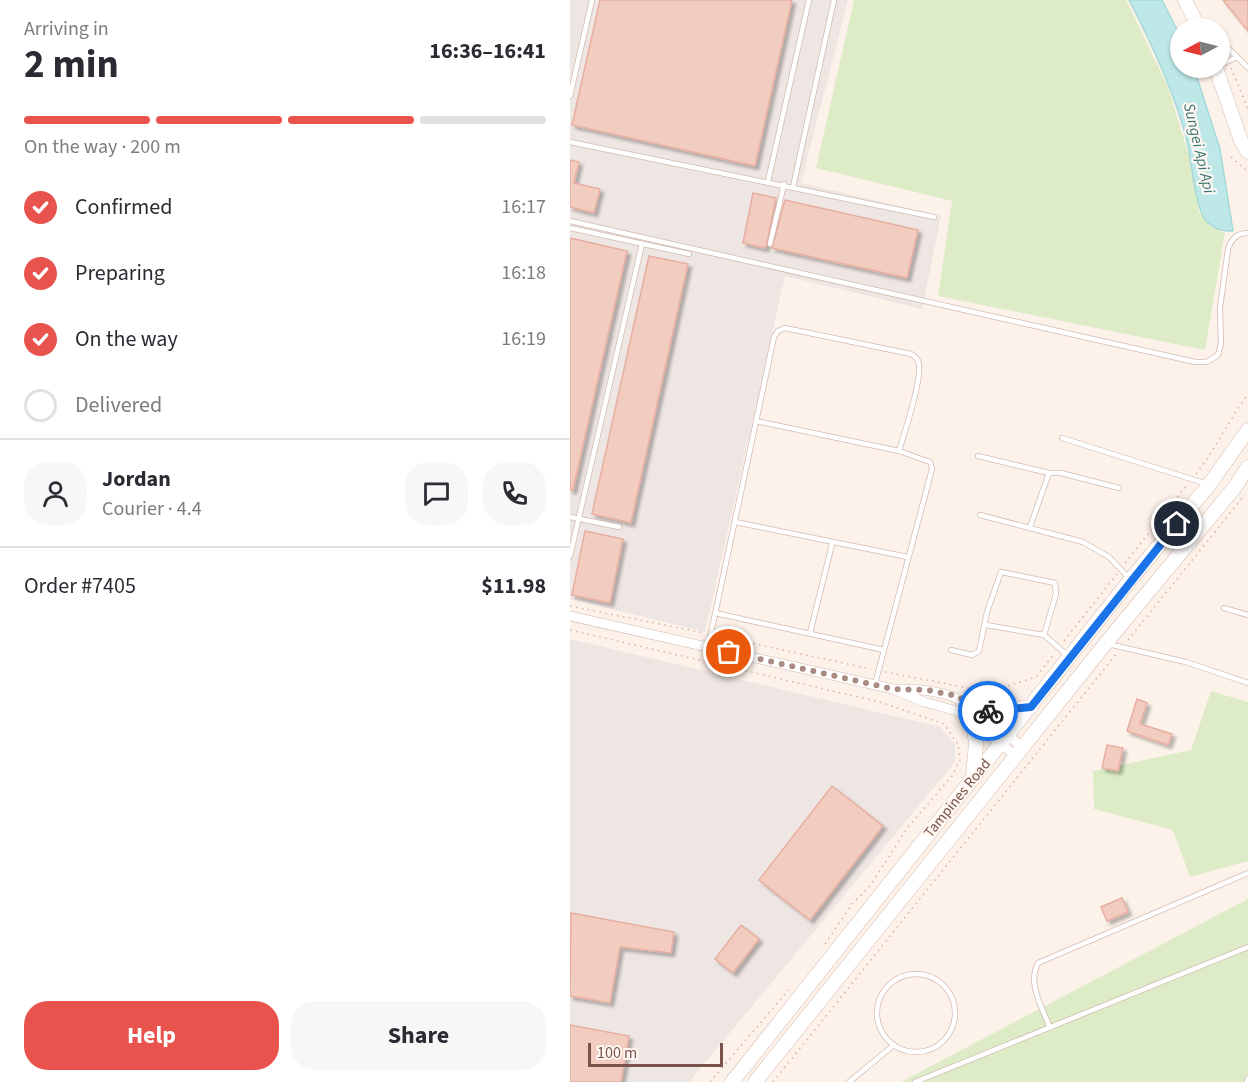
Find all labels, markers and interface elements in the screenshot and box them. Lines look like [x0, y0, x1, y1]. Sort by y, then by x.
text: Arriving in [24, 15, 109, 43]
north arrow [1170, 18, 1230, 78]
map controls [1170, 18, 1230, 78]
text: 16:36–16:41 [429, 35, 546, 67]
text: 2 min [24, 37, 119, 93]
water label: Sungei Api Api [1178, 101, 1220, 196]
text: On the way · 200 m [24, 133, 181, 161]
icon: check [24, 191, 57, 224]
text: Confirmed [75, 191, 172, 223]
text: 16:17 [501, 193, 546, 221]
icon: check [24, 257, 57, 290]
text: Preparing [75, 257, 165, 289]
text: 16:18 [501, 259, 546, 287]
icon: check [24, 323, 57, 356]
text: On the way [75, 323, 178, 355]
text: 16:19 [501, 325, 546, 353]
text: Delivered [75, 389, 162, 421]
button: person [24, 462, 87, 525]
button: chat [405, 462, 468, 525]
button: phone [483, 462, 546, 525]
text: Jordan [102, 463, 171, 495]
text: Courier · 4.4 [102, 495, 202, 523]
pin [1151, 498, 1202, 549]
icon: home [1160, 507, 1193, 540]
text: Order #7405 [24, 570, 136, 602]
text: $11.98 [481, 570, 546, 602]
pin [703, 626, 754, 677]
icon: bag [712, 635, 745, 668]
courier [958, 681, 1018, 741]
icon: bike [972, 695, 1005, 728]
street label: Tampines Road [919, 754, 996, 842]
button: Help [24, 1001, 279, 1070]
button: Share [291, 1001, 546, 1070]
scale bar [588, 1040, 723, 1068]
text: 100 m [597, 1042, 637, 1064]

